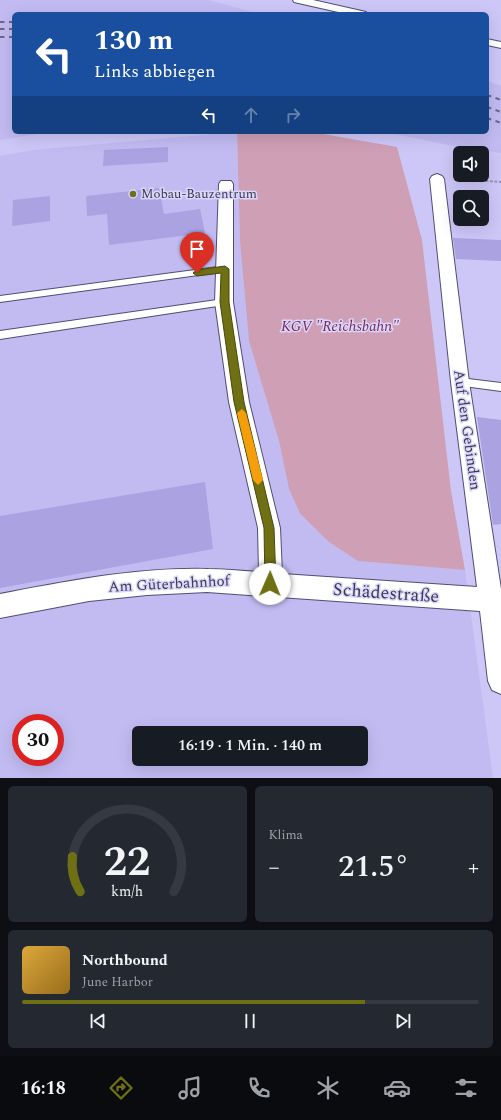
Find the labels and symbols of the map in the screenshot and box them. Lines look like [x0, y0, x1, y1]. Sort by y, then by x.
place label: Mobau-Bauzentrum [141, 184, 257, 204]
marker: Mobau-Bauzentrum [128, 189, 138, 199]
pin [180, 232, 214, 273]
park label: KGV "Reichsbahn" [281, 315, 399, 338]
street label: Auf den Gebinden [447, 368, 487, 492]
position arrow [249, 563, 291, 605]
street label: Am Güterbahnhof [108, 569, 232, 599]
street label: Schädestraße [332, 576, 440, 610]
speed limit sign: 30 [12, 714, 64, 766]

